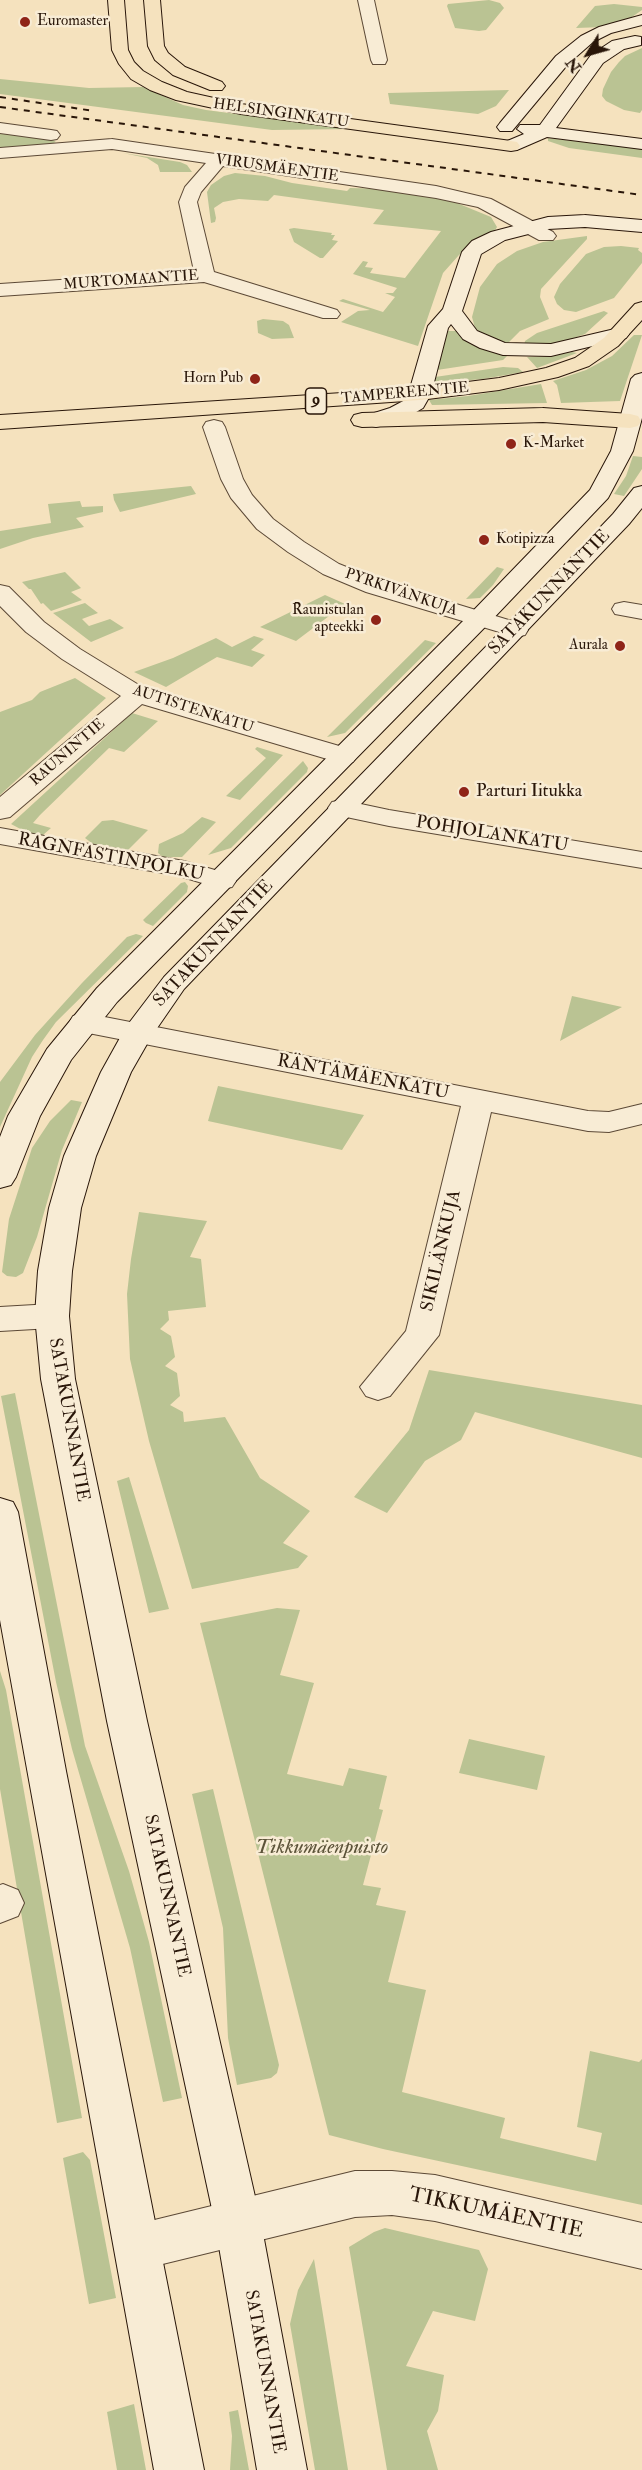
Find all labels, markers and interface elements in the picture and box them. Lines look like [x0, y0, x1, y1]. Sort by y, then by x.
place label: Euromaster [37, 13, 108, 31]
marker: Euromaster [18, 15, 32, 29]
north arrow [558, 24, 618, 84]
text: N [561, 53, 586, 77]
street label: HELSINGINKATU [212, 96, 350, 132]
street label: VIRUSMÄENTIE [214, 151, 340, 187]
street label: MURTOMAANTIE [63, 267, 199, 295]
place label: Horn Pub [183, 370, 243, 388]
marker: Horn Pub [248, 372, 262, 386]
street label: TAMPEREENTIE [340, 379, 470, 409]
road number: 9 [306, 388, 326, 414]
place label: K-Market [523, 435, 584, 453]
marker: K-Market [504, 437, 518, 451]
street label: SATAKUNNANTIE [485, 526, 615, 660]
place label: Kotipizza [496, 531, 554, 549]
marker: Kotipizza [477, 533, 491, 547]
street label: PYRKIVÄNKUJA [342, 565, 460, 621]
place label: Raunistulan apteekki [292, 602, 364, 637]
marker: Raunistulan apteekki [369, 613, 383, 627]
place label: Aurala [569, 637, 608, 655]
marker: Aurala [613, 639, 627, 653]
street label: AUTISTENKATU [130, 682, 256, 738]
street label: RAUNINTIE [27, 716, 109, 790]
place label: Parturi Iitukka [476, 781, 582, 803]
marker: Parturi Iitukka [457, 785, 471, 799]
street label: POHJOLANKATU [414, 812, 570, 858]
street label: RAGNFASTINPOLKU [16, 829, 206, 887]
street label: SATAKUNNANTIE [150, 876, 278, 1012]
street label: RÄNTÄMÄENKATU [275, 1051, 451, 1105]
street label: SIKILÄNKUJA [418, 1188, 466, 1314]
street label: SATAKUNNANTIE [43, 1337, 93, 1503]
street label: SATAKUNNANTIE [138, 1813, 194, 1979]
park label: Tikkumäenpuisto [256, 1835, 388, 1861]
street label: TIKKUMÄENTIE [407, 2183, 585, 2245]
street label: SATAKUNNANTIE [239, 2289, 289, 2455]

